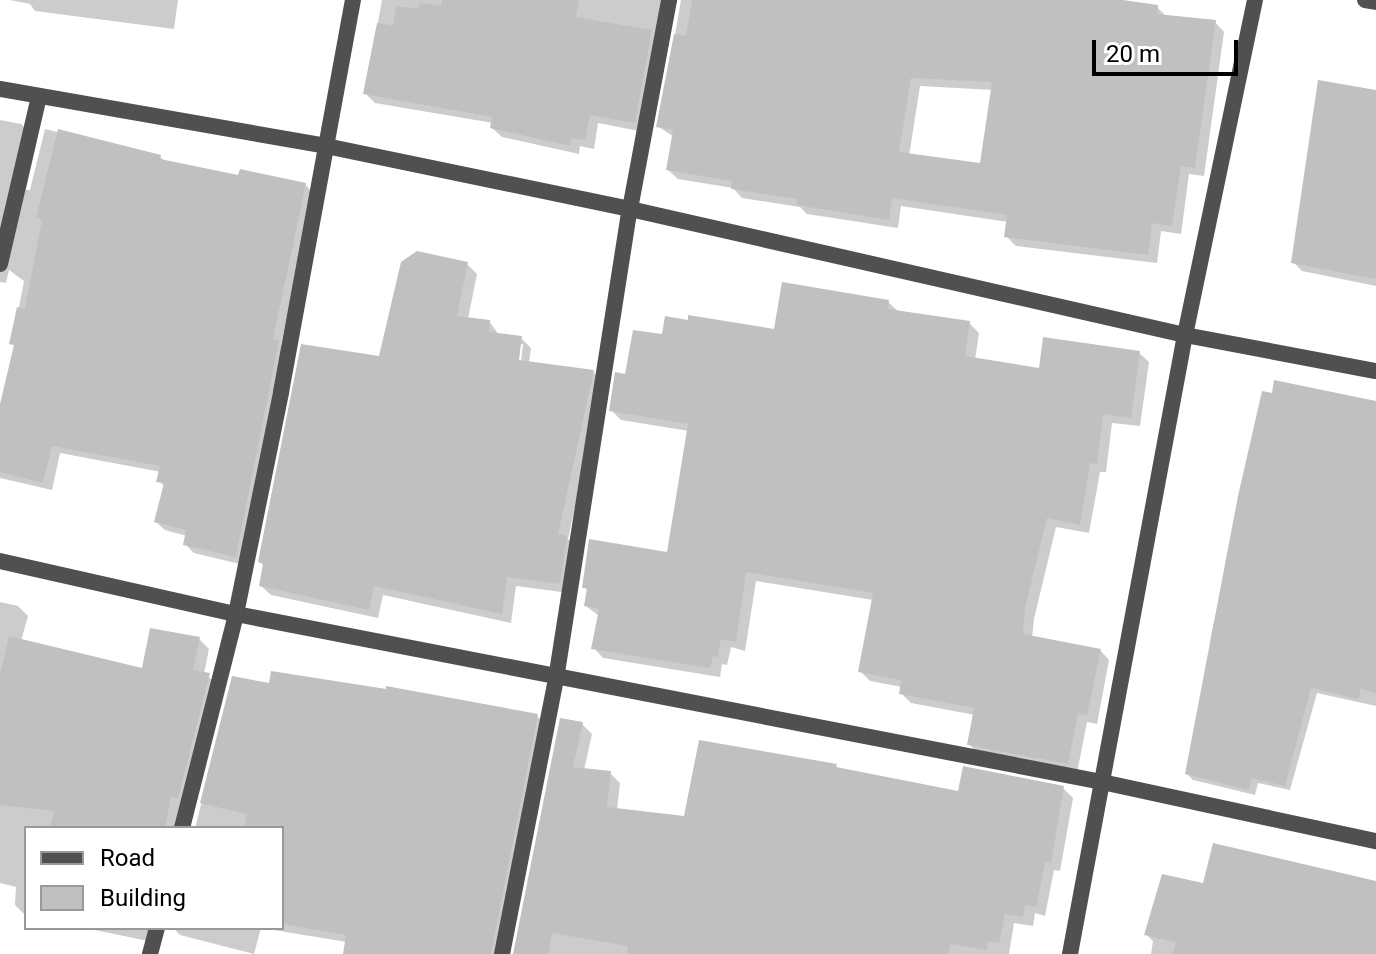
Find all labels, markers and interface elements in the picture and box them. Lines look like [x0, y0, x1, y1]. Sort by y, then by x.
scale bar [1096, 24, 1242, 74]
text: 20 m [1106, 40, 1160, 68]
legend [24, 826, 284, 930]
text: Road [100, 844, 155, 872]
text: Building [100, 884, 186, 912]

